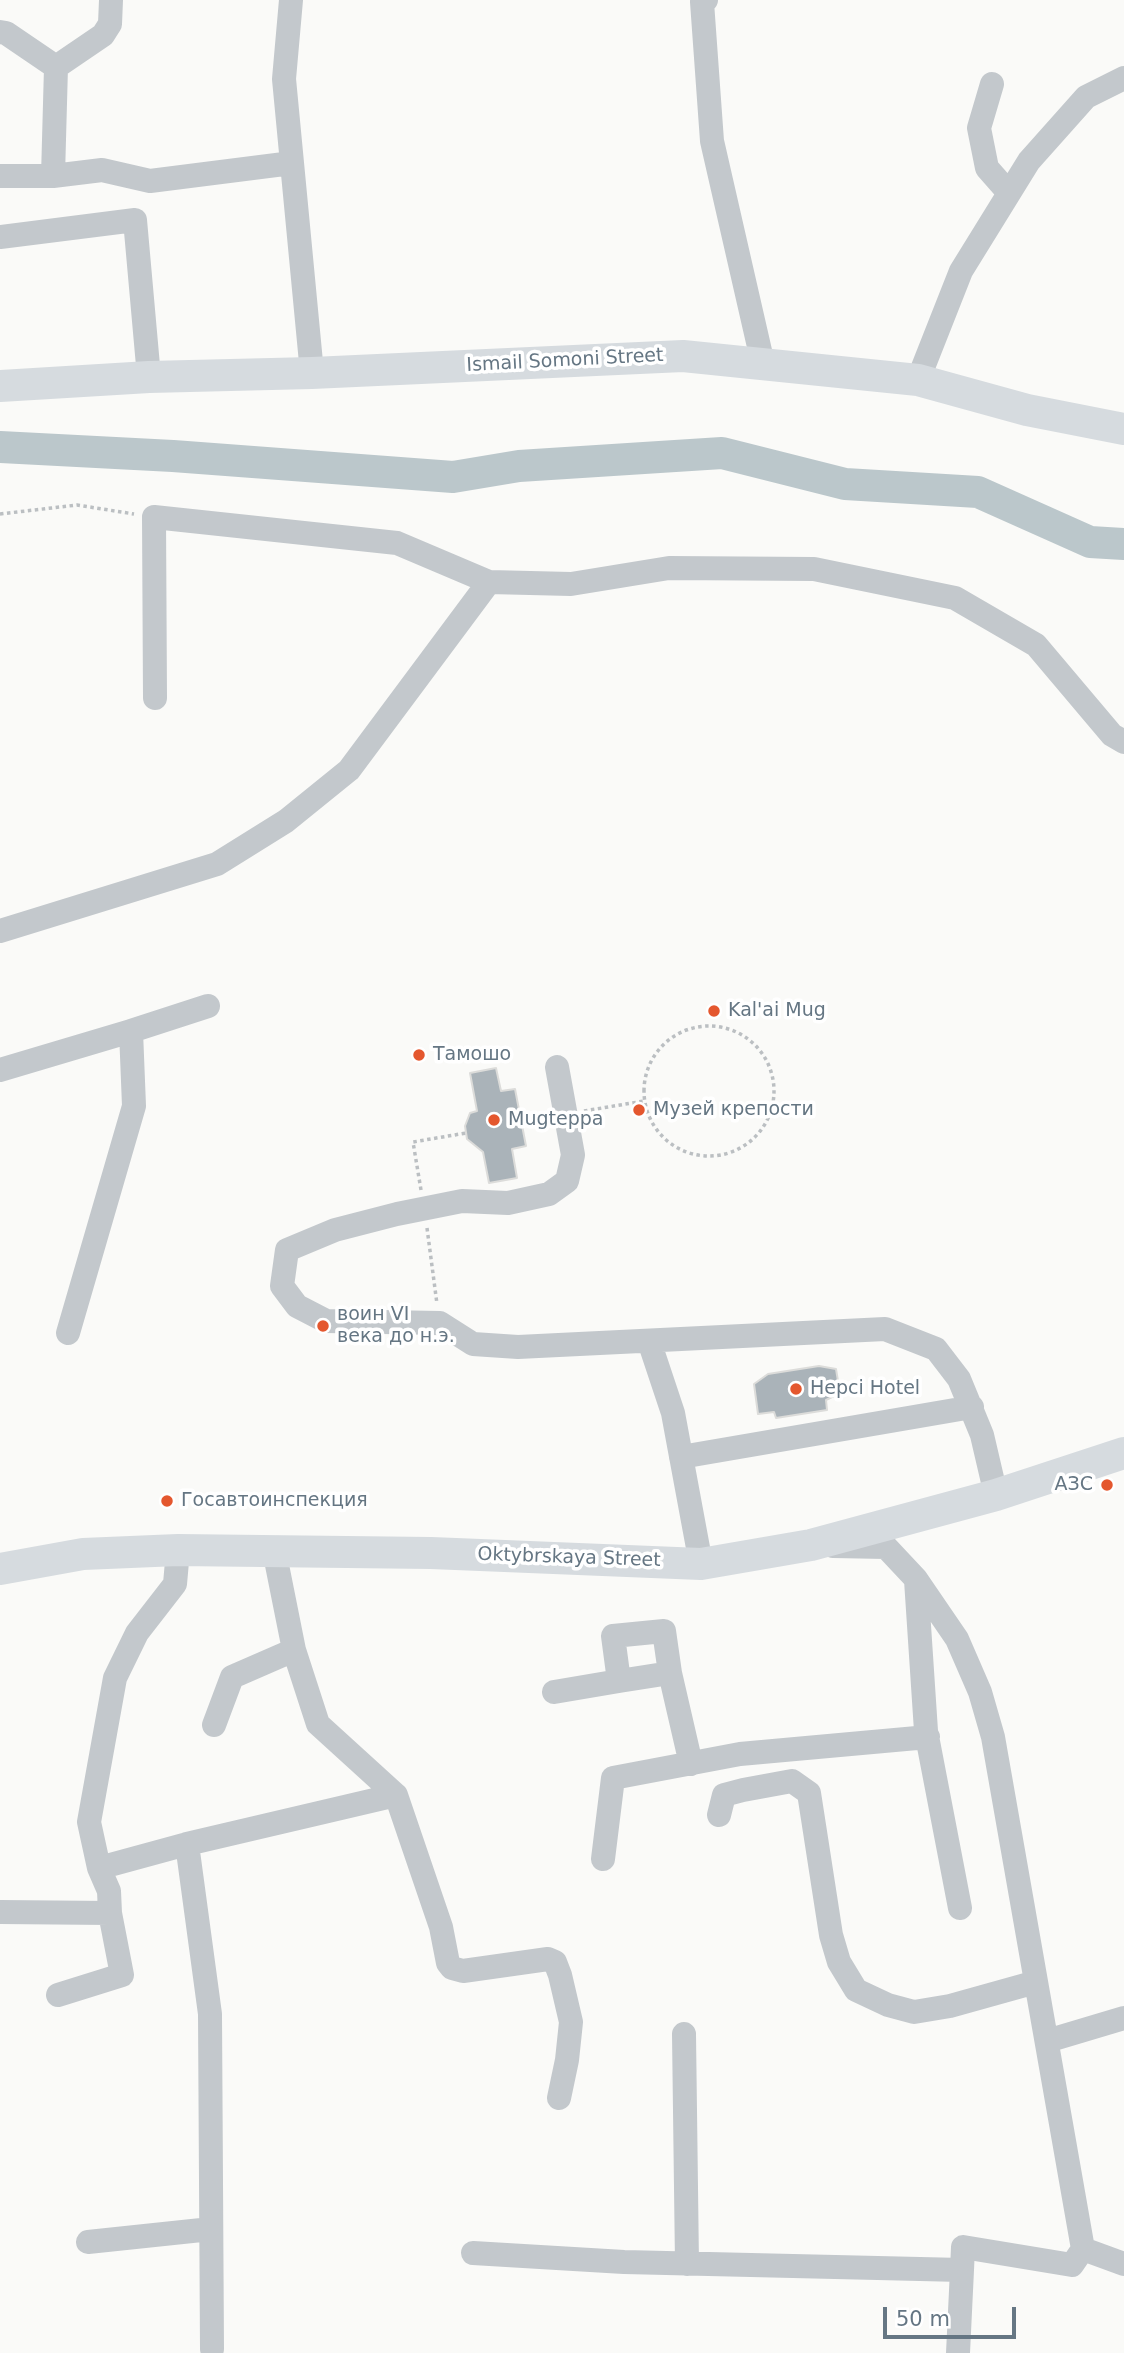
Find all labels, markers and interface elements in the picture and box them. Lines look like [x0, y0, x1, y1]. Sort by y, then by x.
street label: Ismail Somoni Street [466, 344, 664, 378]
place label: Kal'ai Mug [728, 1000, 826, 1022]
marker: Kal'ai Mug [706, 1003, 722, 1019]
place label: Тамошо [433, 1044, 511, 1066]
marker: Тамошо [411, 1047, 427, 1063]
place label: Музей крепости [653, 1099, 814, 1121]
marker: Музей крепости [631, 1102, 647, 1118]
place label: Mugteppa [508, 1109, 603, 1131]
marker: Mugteppa [486, 1112, 502, 1128]
place label: воин VI века до н.э. [337, 1304, 455, 1348]
marker: воин VI века до н.э. [315, 1318, 331, 1334]
place label: Hepci Hotel [810, 1378, 920, 1400]
marker: Hepci Hotel [788, 1381, 804, 1397]
place label: АЗС [1055, 1474, 1093, 1496]
marker: АЗС [1099, 1477, 1115, 1493]
place label: Госавтоинспекция [181, 1490, 368, 1512]
marker: Госавтоинспекция [159, 1493, 175, 1509]
street label: Oktybrskaya Street [477, 1543, 661, 1573]
scale bar [886, 2294, 1019, 2338]
text: 50 m [896, 2307, 950, 2331]

